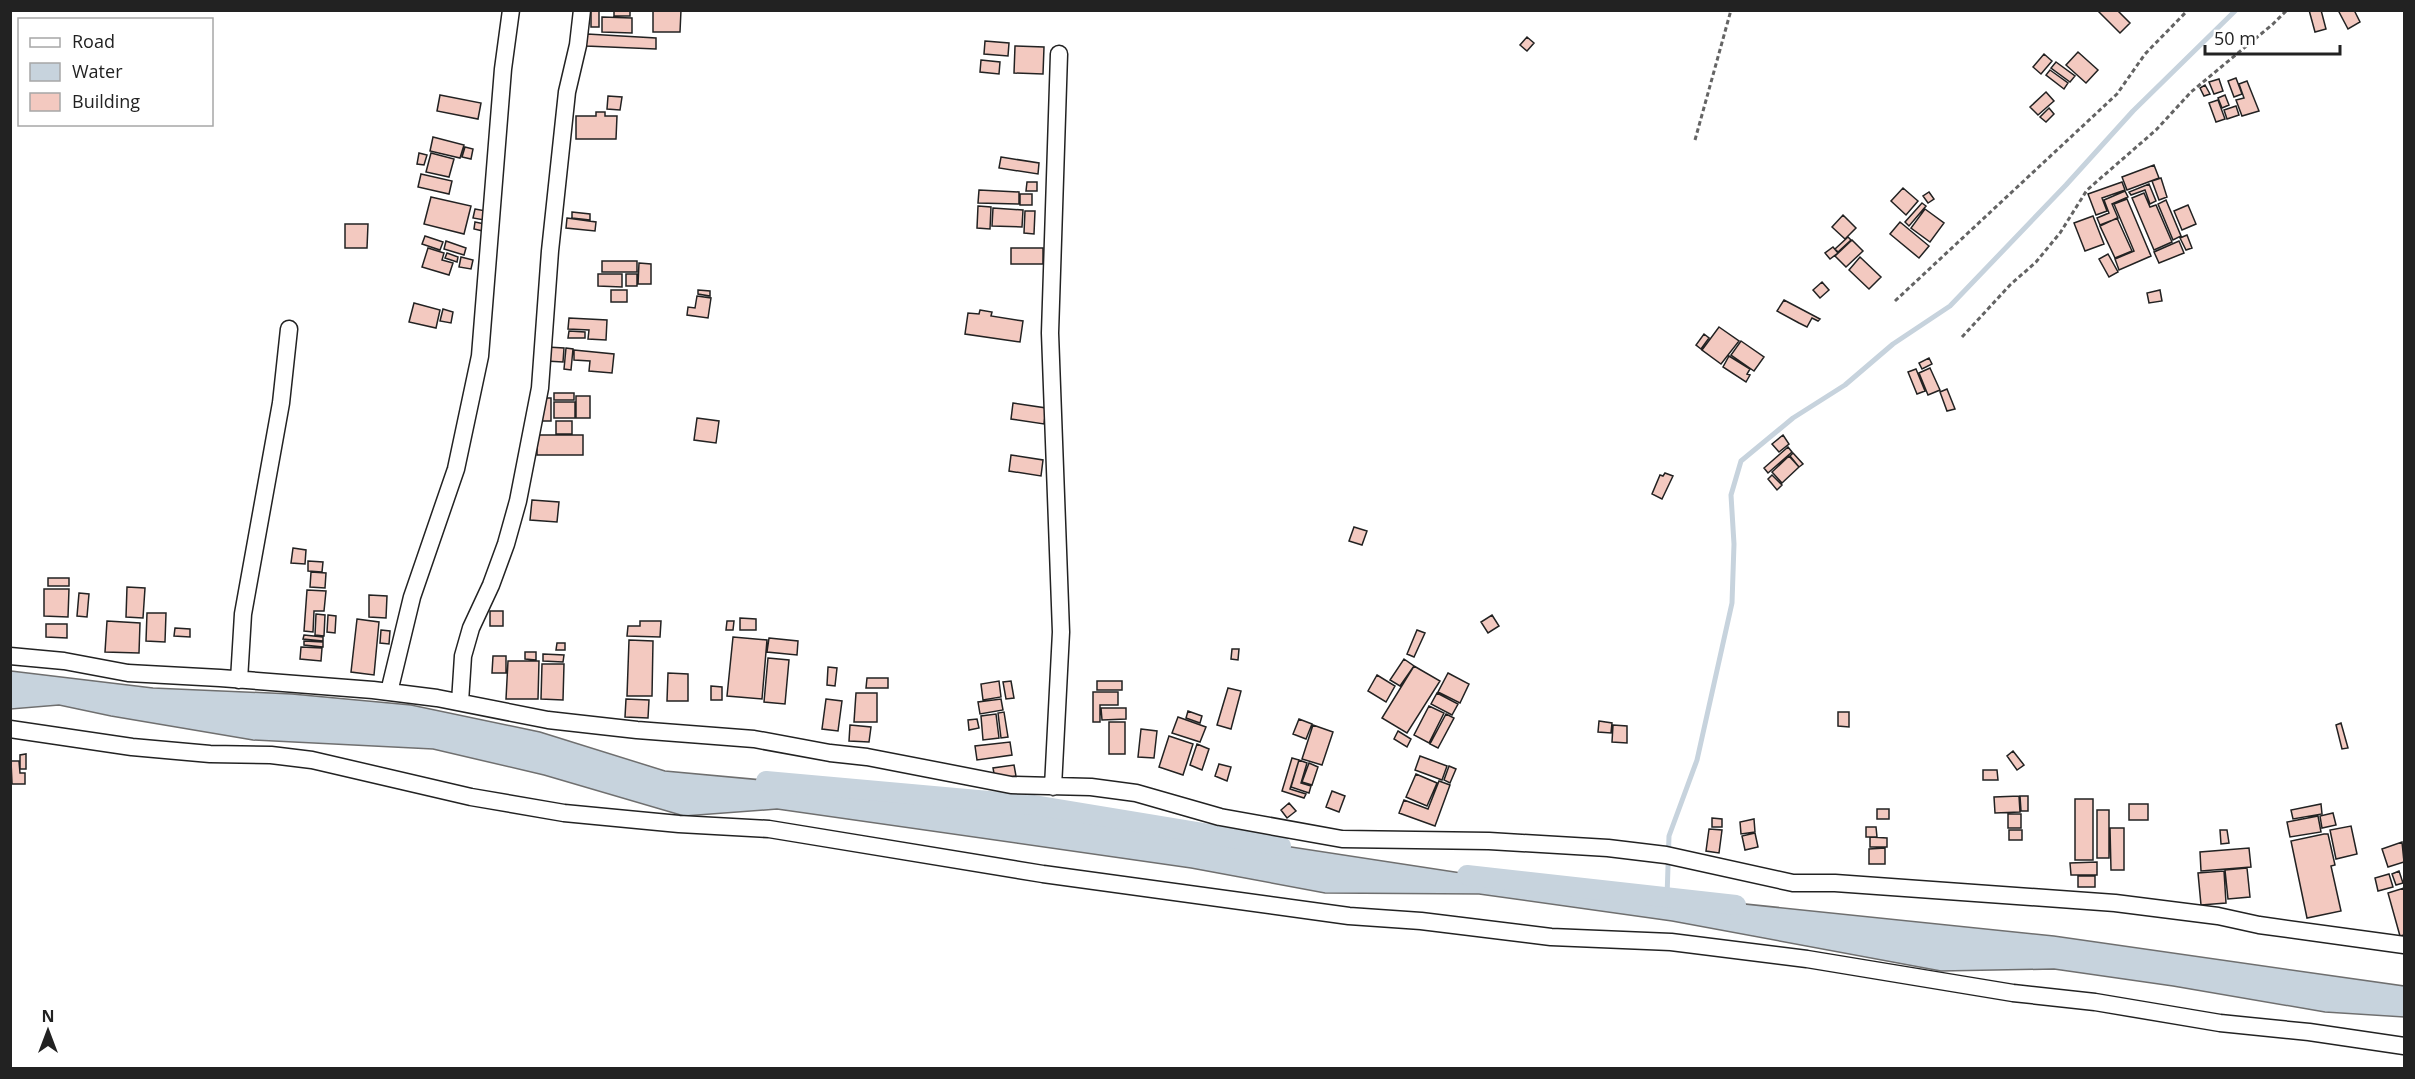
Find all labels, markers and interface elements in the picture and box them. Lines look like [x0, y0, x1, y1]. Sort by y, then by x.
legend [18, 18, 213, 126]
scale bar [2205, 18, 2340, 56]
text: 50 m [2214, 26, 2256, 50]
text: Road [72, 29, 115, 53]
text: Water [72, 59, 123, 83]
text: Building [72, 89, 140, 113]
north arrow [18, 1001, 78, 1061]
text: N [41, 1005, 55, 1027]

